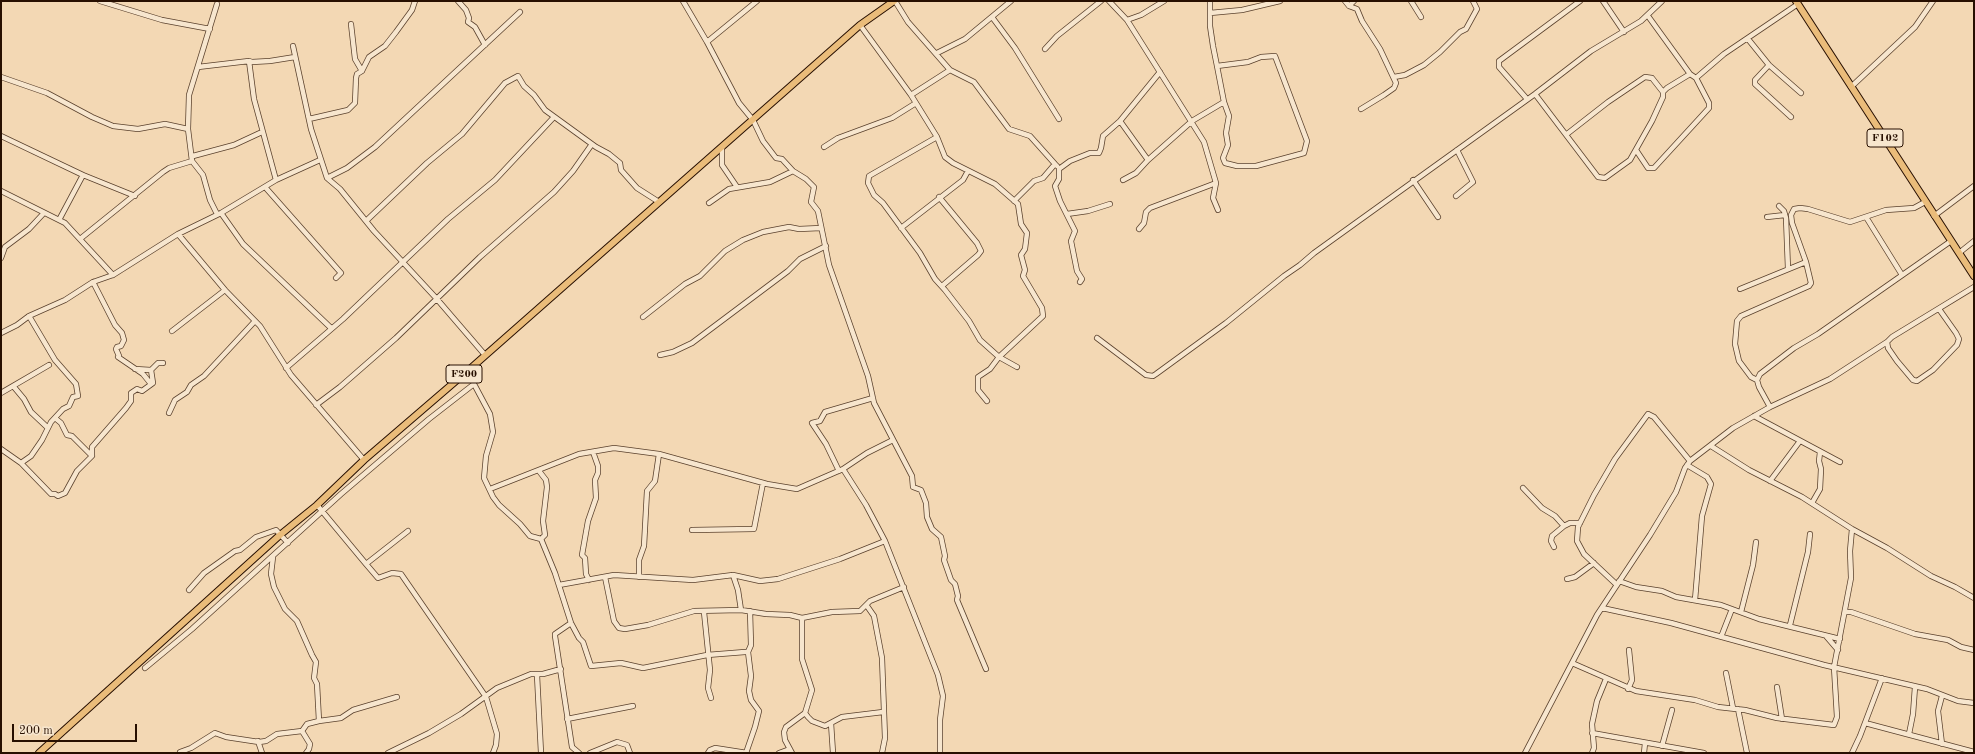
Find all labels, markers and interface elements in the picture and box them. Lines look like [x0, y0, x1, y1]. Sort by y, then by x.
road number: F102 [1867, 129, 1903, 147]
road number: F200 [446, 365, 482, 383]
scale bar [14, 716, 139, 742]
text: 200 m [19, 725, 53, 737]

